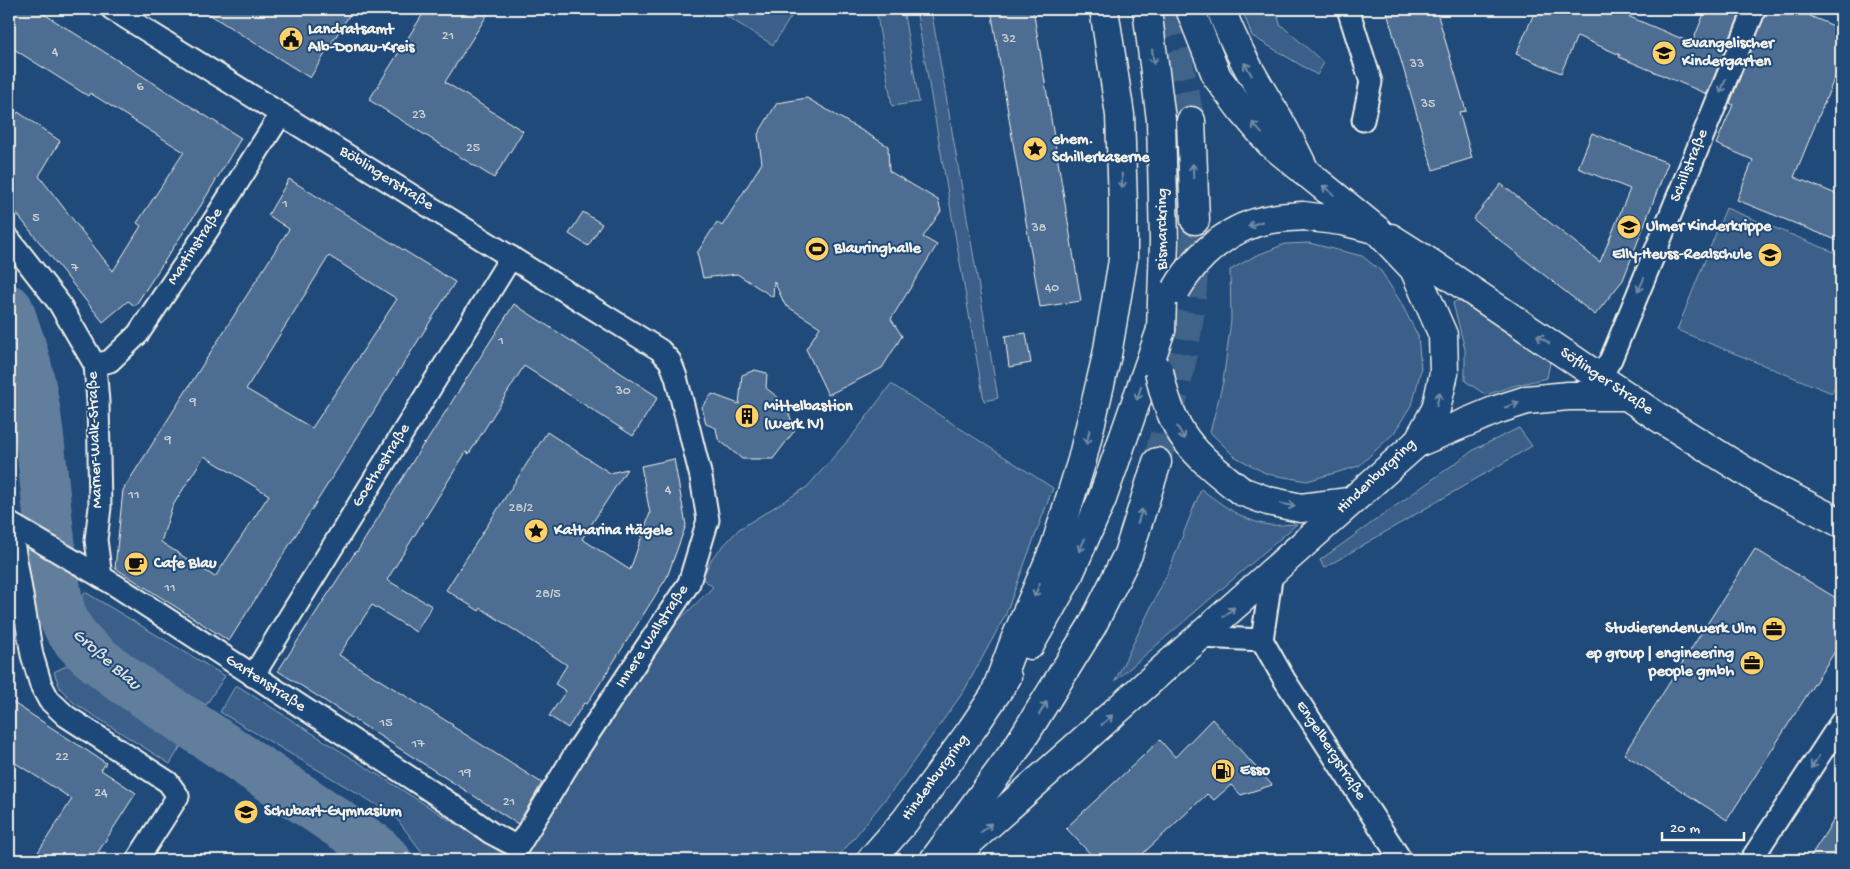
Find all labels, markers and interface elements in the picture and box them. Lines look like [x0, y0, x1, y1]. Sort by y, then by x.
place label: Landratsamt Alb-Donau-Kreis [307, 21, 415, 58]
public building icon: Landratsamt Alb-Donau-Kreis [278, 26, 304, 52]
house number: 21 [442, 28, 454, 45]
house number: 32 [1001, 31, 1016, 48]
place label: Evangelischer Kindergarten [1681, 35, 1776, 72]
school or university icon: Evangelischer Kindergarten [1651, 40, 1677, 66]
house number: 4 [52, 44, 59, 61]
one-way arrow [1148, 49, 1158, 65]
house number: 33 [1409, 56, 1424, 73]
one-way arrow [1243, 62, 1253, 77]
one-way arrow [1718, 78, 1728, 93]
house number: 6 [136, 79, 144, 96]
house number: 35 [1420, 96, 1435, 113]
house number: 23 [412, 107, 426, 124]
one-way arrow [1252, 122, 1263, 135]
street label: Schillstraße [1667, 126, 1713, 205]
place label: ehem. Schillerkaserne [1051, 131, 1150, 168]
place icon: ehem. Schillerkaserne [1022, 136, 1048, 162]
house number: 25 [466, 140, 480, 157]
street label: Böblingerstraße [335, 142, 437, 216]
one-way arrow [1188, 164, 1198, 180]
one-way arrow [1117, 172, 1127, 189]
one-way arrow [1321, 185, 1334, 196]
street label: Bismarckring [1154, 188, 1173, 271]
house number: 1 [281, 196, 288, 213]
street label: Martinstraße [164, 204, 228, 289]
house number: 5 [32, 210, 40, 227]
school or university icon: Ulmer Kinderkrippe [1616, 214, 1642, 240]
place label: Ulmer Kinderkrippe [1646, 218, 1772, 237]
house number: 38 [1031, 220, 1047, 237]
one-way arrow [1248, 220, 1263, 229]
sports icon: Blauringhalle [804, 236, 830, 262]
place label: Blauringhalle [833, 240, 921, 259]
school or university icon: Elly-Heuss-Realschule [1757, 242, 1783, 268]
place label: Elly-Heuss-Realschule [1612, 246, 1753, 265]
house number: 7 [70, 260, 79, 277]
one-way arrow [1635, 277, 1645, 292]
house number: 40 [1045, 280, 1059, 297]
house number: 1 [497, 333, 504, 350]
one-way arrow [1536, 334, 1550, 344]
street label: Söflinger Straße [1556, 344, 1657, 421]
street label: Marner-Walk-Straße [84, 371, 108, 509]
house number: 30 [614, 383, 631, 400]
one-way arrow [1134, 385, 1143, 400]
one-way arrow [1434, 392, 1443, 408]
house number: 9 [188, 394, 197, 411]
place label: Mittelbastion (Werk IV) [764, 398, 853, 435]
one-way arrow [1504, 400, 1519, 409]
building icon: Mittelbastion (Werk IV) [734, 403, 760, 429]
street label: Goethestraße [349, 420, 416, 511]
one-way arrow [1177, 425, 1187, 439]
one-way arrow [1083, 428, 1092, 444]
house number: 9 [163, 432, 172, 449]
street label: Hindenburgring [1333, 435, 1421, 519]
house number: 4 [665, 482, 672, 499]
house number: 11 [127, 487, 140, 504]
house number: 28/2 [509, 500, 534, 517]
one-way arrow [1279, 501, 1295, 510]
one-way arrow [1135, 509, 1145, 525]
place icon: Katharina Hägele [523, 518, 549, 544]
place label: Katharina Hägele [553, 522, 673, 541]
one-way arrow [1076, 537, 1086, 552]
cafe icon: Cafe Blau [123, 551, 149, 577]
place label: Cafe Blau [153, 554, 217, 574]
house number: 11 [163, 580, 176, 597]
street label: Innere Wallstraße [612, 581, 694, 692]
one-way arrow [1031, 583, 1040, 598]
house number: 28/5 [535, 586, 561, 603]
one-way arrow [1222, 606, 1235, 618]
office icon: Studierendenwerk Ulm [1761, 616, 1787, 642]
place label: Studierendenwerk Ulm [1605, 620, 1757, 639]
water label: Große Blau [68, 625, 145, 696]
place label: ep group | engineering people gmbh [1585, 645, 1734, 682]
office icon: ep group | engineering people gmbh [1739, 650, 1765, 676]
street label: Gartenstraße [221, 651, 309, 717]
street label: Engelbergstraße [1291, 698, 1370, 805]
one-way arrow [1038, 701, 1048, 715]
one-way arrow [1101, 714, 1114, 726]
house number: 15 [378, 715, 393, 732]
street label: Hindenburgring [898, 731, 974, 825]
house number: 17 [411, 736, 425, 753]
house number: 22 [55, 749, 69, 766]
one-way arrow [1809, 755, 1819, 769]
fuel station icon: Esso [1210, 758, 1236, 784]
place label: Esso [1240, 762, 1271, 781]
house number: 19 [458, 765, 471, 782]
house number: 24 [94, 785, 108, 802]
house number: 21 [503, 794, 515, 811]
school or university icon: Schubart-Gymnasium [233, 799, 259, 825]
place label: Schubart-Gymnasium [264, 803, 402, 822]
scale bar [1662, 809, 1745, 841]
text: 20 m [1670, 820, 1700, 838]
one-way arrow [979, 822, 992, 834]

